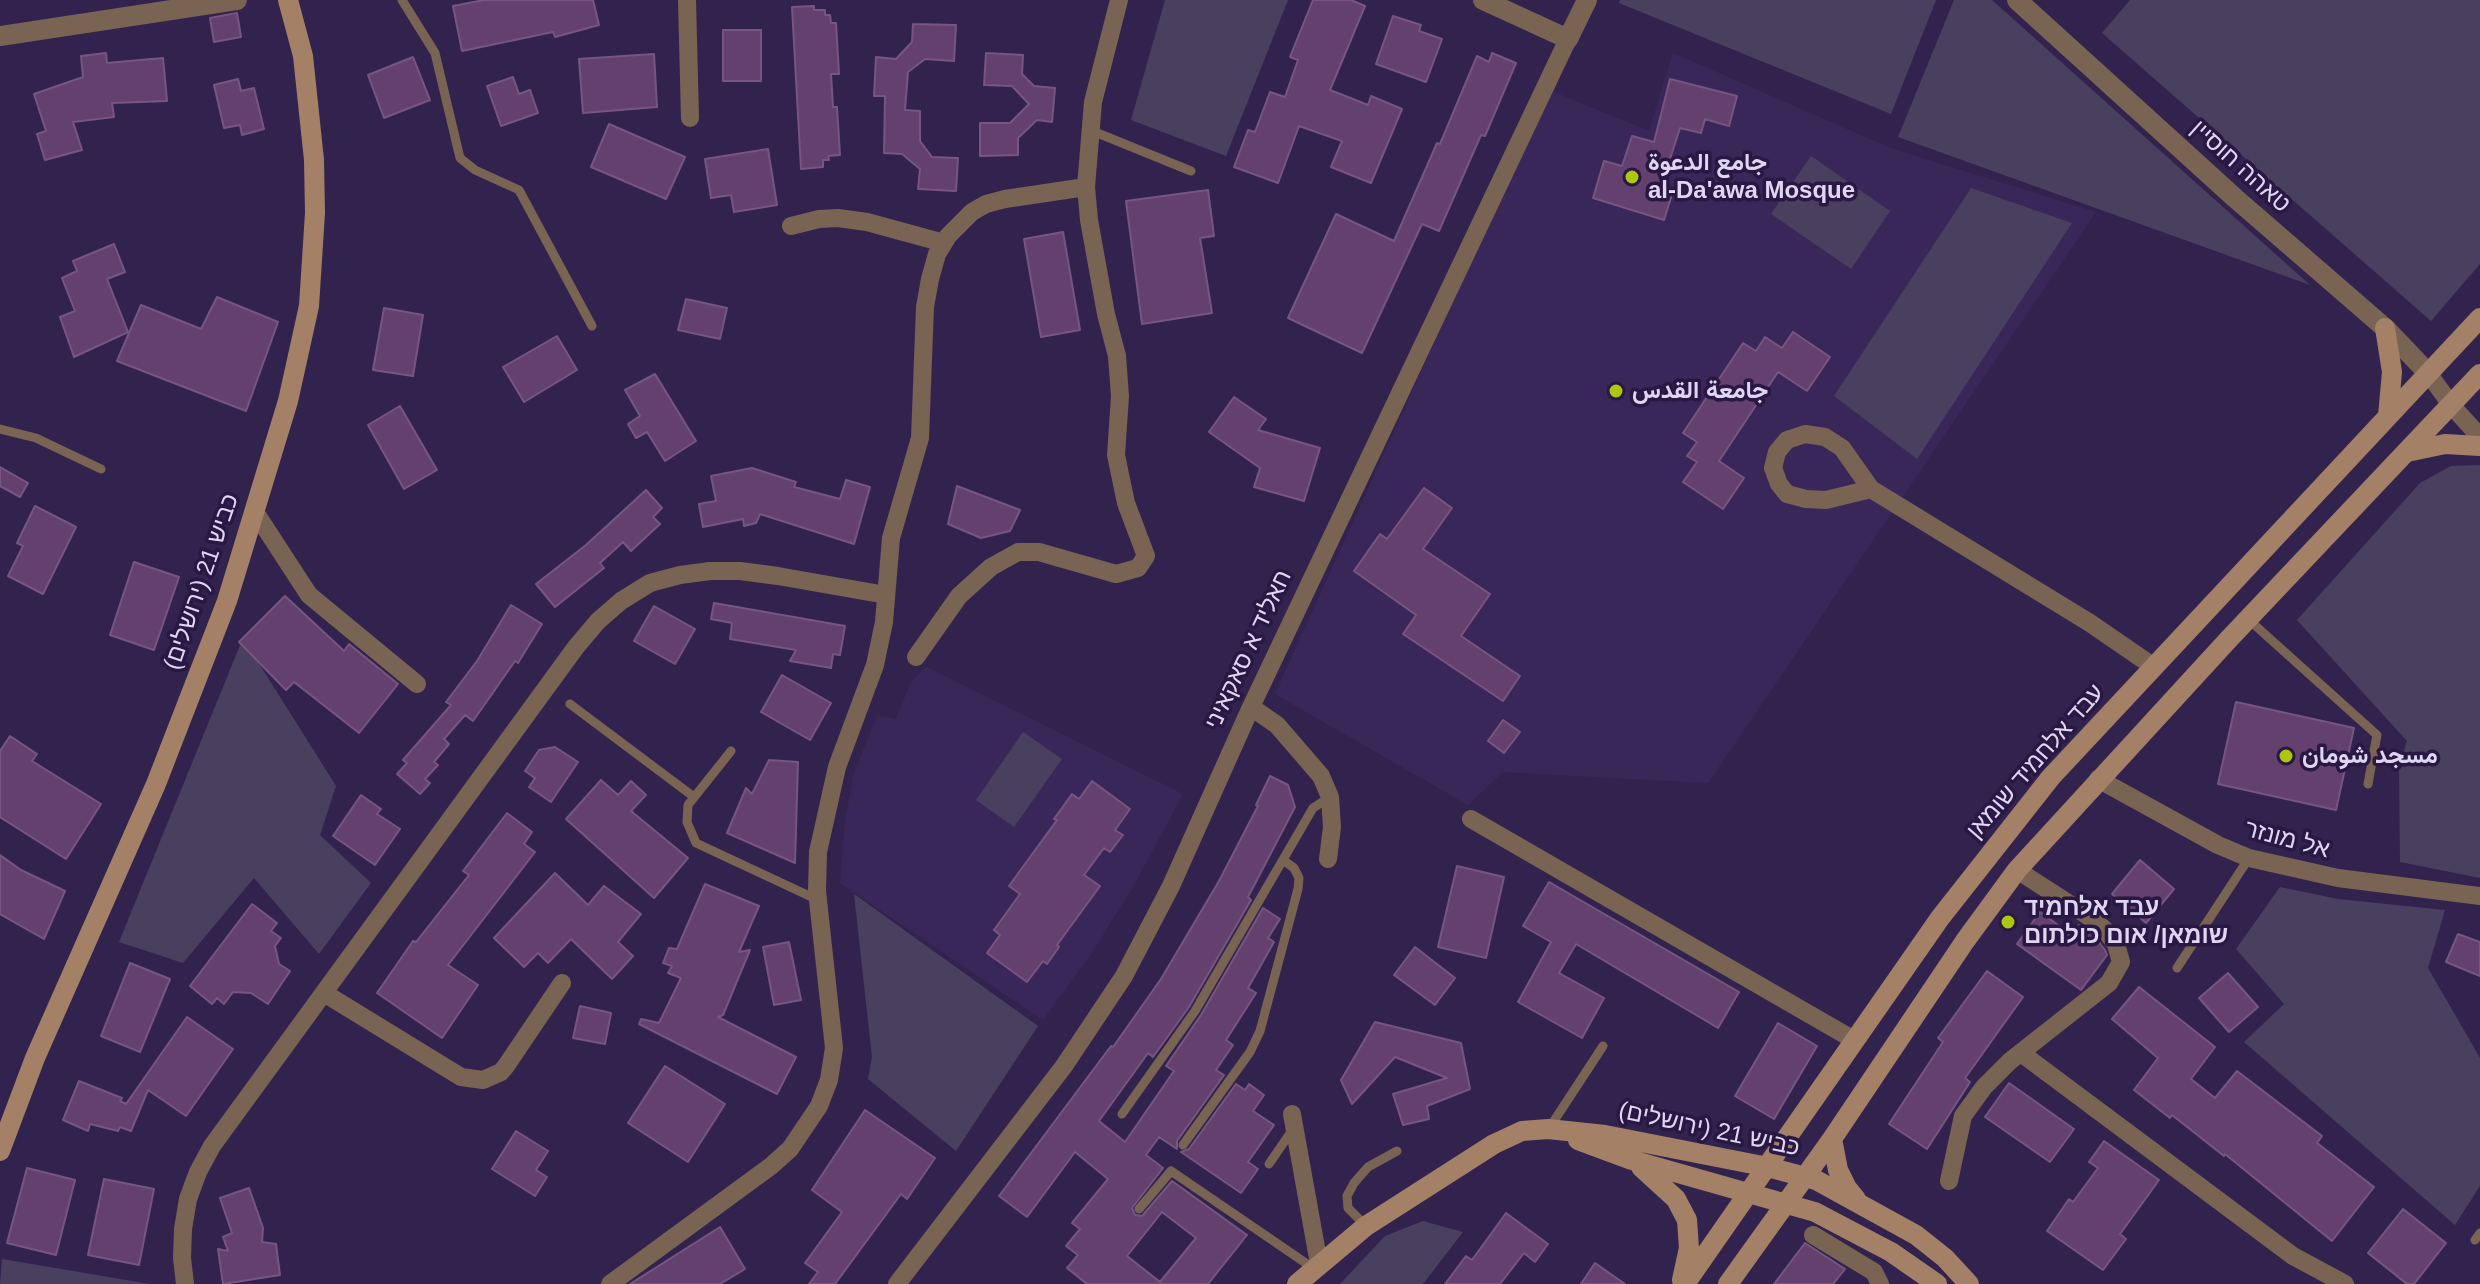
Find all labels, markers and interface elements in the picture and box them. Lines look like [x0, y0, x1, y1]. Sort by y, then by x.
street label: טאהה חוסיין [2184, 115, 2296, 219]
place label: جامع الدعوة al-Da'awa Mosque [1648, 149, 1855, 205]
marker: جامع الدعوة al-Da'awa Mosque [1623, 168, 1641, 186]
place label: جامعة القدس [1632, 377, 1768, 405]
marker: جامعة القدس [1607, 382, 1625, 400]
street label: כביש 21 (ירושלים) [158, 490, 246, 674]
street label: חאליד א סאקאיני [1200, 566, 1298, 734]
street label: עבד אלחמיד שומאן [1961, 679, 2111, 845]
place label: مسجد شومان [2302, 742, 2438, 770]
marker: مسجد شومان [2277, 747, 2295, 765]
street label: אל מונזר [2241, 815, 2333, 865]
place label: עבד אלחמיד שומאן/ אום כולתום [2024, 894, 2228, 950]
marker: עבד אלחמיד שומאן/ אום כולתום [1999, 913, 2017, 931]
street label: כביש 21 (ירושלים) [1616, 1097, 1802, 1163]

